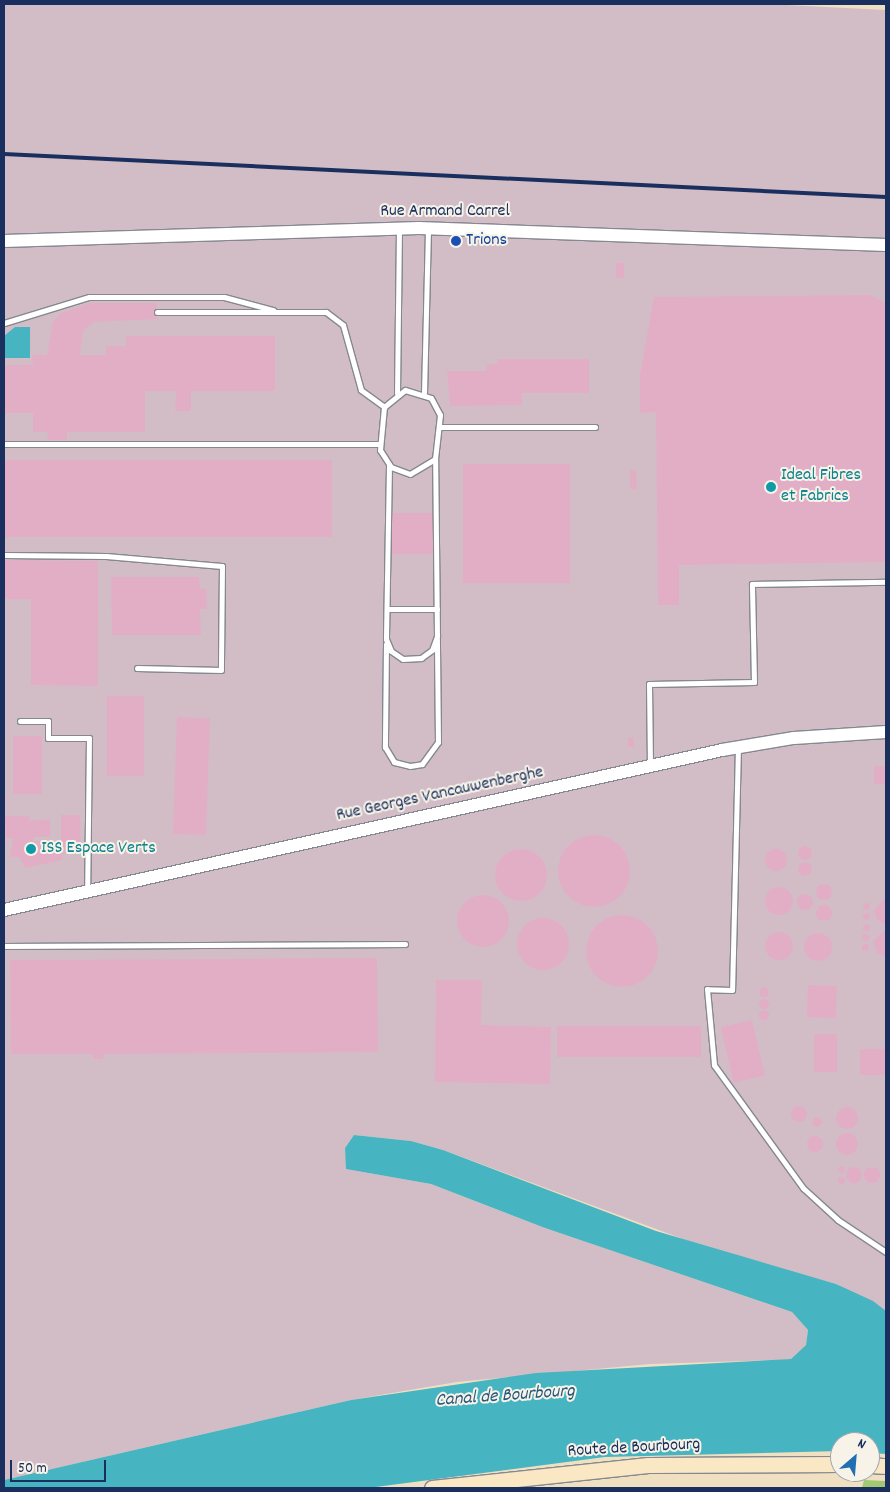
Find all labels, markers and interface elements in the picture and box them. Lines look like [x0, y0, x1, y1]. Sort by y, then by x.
street label: Rue Armand Carrel [380, 201, 510, 223]
place label: Trions [466, 230, 507, 252]
marker: Trions [450, 235, 462, 247]
place label: Ideal Fibres et Fabrics [781, 466, 861, 508]
marker: Ideal Fibres et Fabrics [765, 481, 777, 493]
street label: Rue Georges Vancauwenberghe [335, 763, 545, 827]
place label: ISS Espace Verts [41, 838, 156, 860]
marker: ISS Espace Verts [25, 843, 37, 855]
water label: Canal de Bourbourg [435, 1381, 575, 1413]
north arrow [830, 1432, 880, 1482]
text: N [854, 1434, 869, 1455]
street label: Route de Bourbourg [567, 1435, 701, 1463]
scale bar [12, 1450, 109, 1482]
text: 50 m [18, 1458, 47, 1480]

